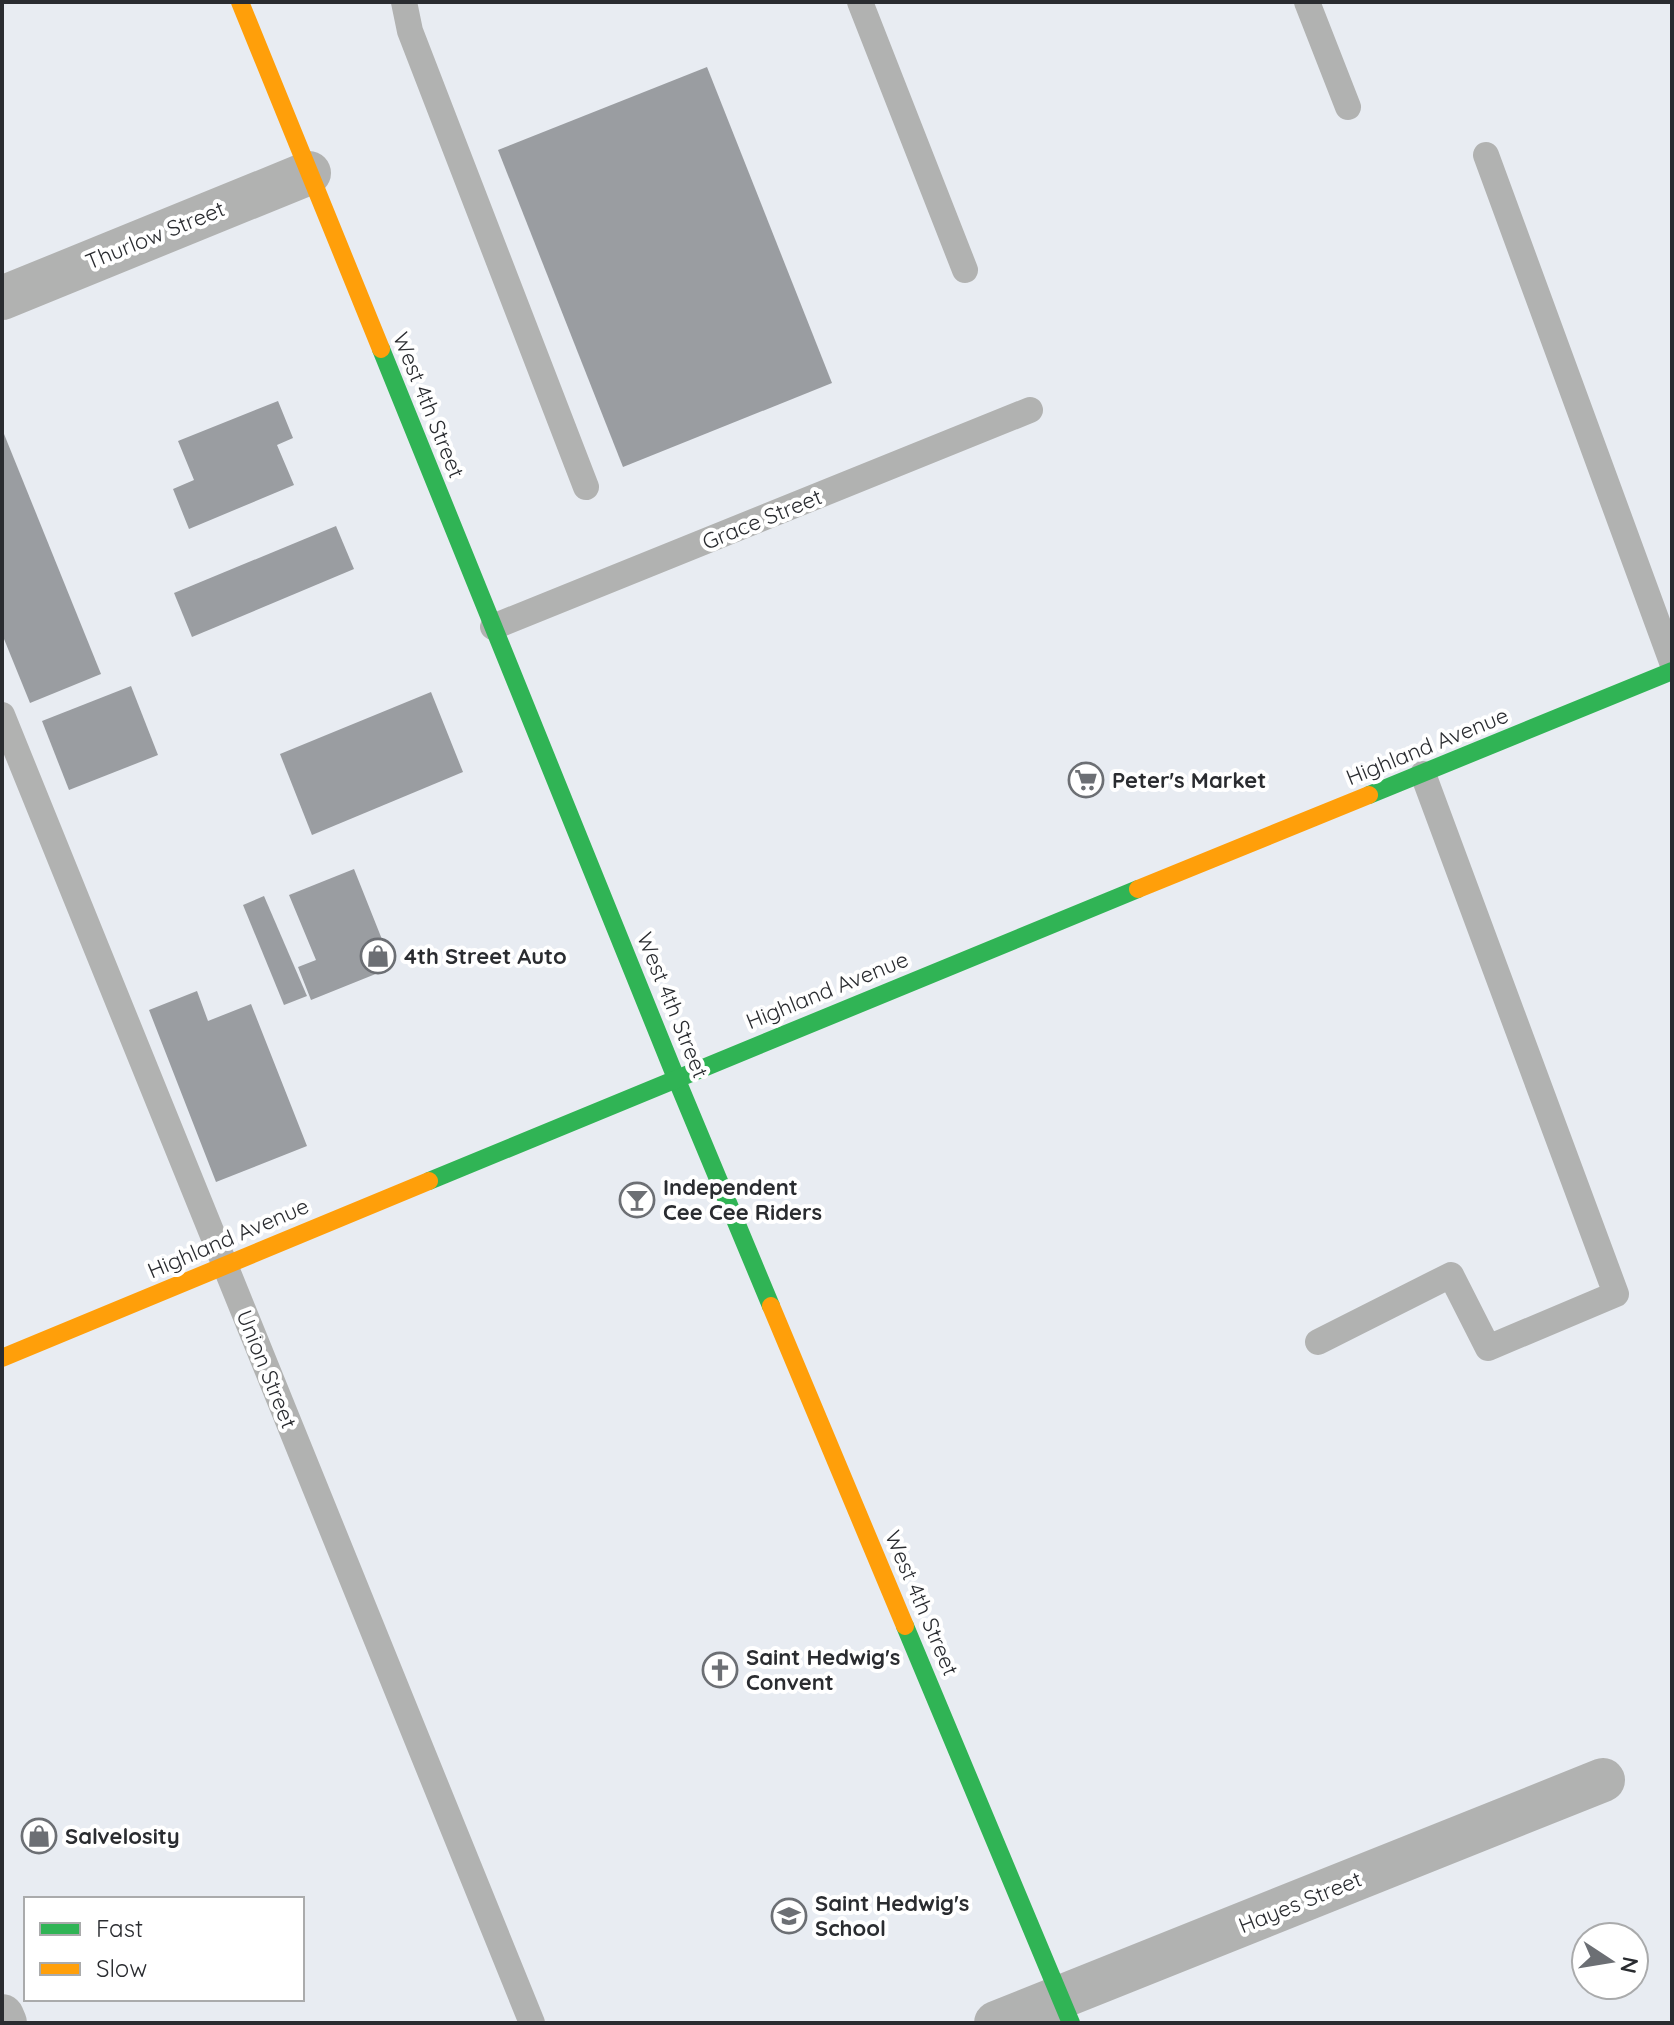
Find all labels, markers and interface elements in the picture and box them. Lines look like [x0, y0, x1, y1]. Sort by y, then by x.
street label: Thurlow Street [81, 194, 229, 276]
street label: West 4th Street [387, 328, 471, 482]
street label: Grace Street [698, 482, 826, 556]
street label: Highland Avenue [1342, 701, 1512, 791]
supermarket icon: Peter's Market [1067, 761, 1105, 799]
place label: Peter's Market [1112, 766, 1266, 794]
street label: West 4th Street [631, 928, 715, 1082]
shop icon: 4th Street Auto [359, 937, 397, 975]
place label: 4th Street Auto [404, 942, 567, 970]
street label: Highland Avenue [742, 945, 912, 1035]
place label: Independent Cee Cee Riders [663, 1173, 822, 1226]
bar icon: Independent Cee Cee Riders [618, 1181, 656, 1219]
street label: Highland Avenue [143, 1191, 313, 1285]
street label: Union Street [231, 1306, 303, 1432]
street label: West 4th Street [879, 1526, 965, 1680]
place label: Saint Hedwig's Convent [746, 1643, 900, 1696]
church icon: Saint Hedwig's Convent [701, 1651, 739, 1689]
shop icon: Salvelosity [20, 1817, 58, 1855]
place label: Salvelosity [65, 1822, 180, 1850]
street label: Hayes Street [1234, 1865, 1366, 1939]
place label: Saint Hedwig's School [815, 1889, 969, 1942]
legend [24, 1897, 304, 2001]
school or university icon: Saint Hedwig's School [770, 1897, 808, 1935]
text: Fast [96, 1913, 143, 1943]
north arrow [1570, 1921, 1650, 2001]
text: Slow [96, 1953, 147, 1983]
text: N [1614, 1954, 1645, 1976]

